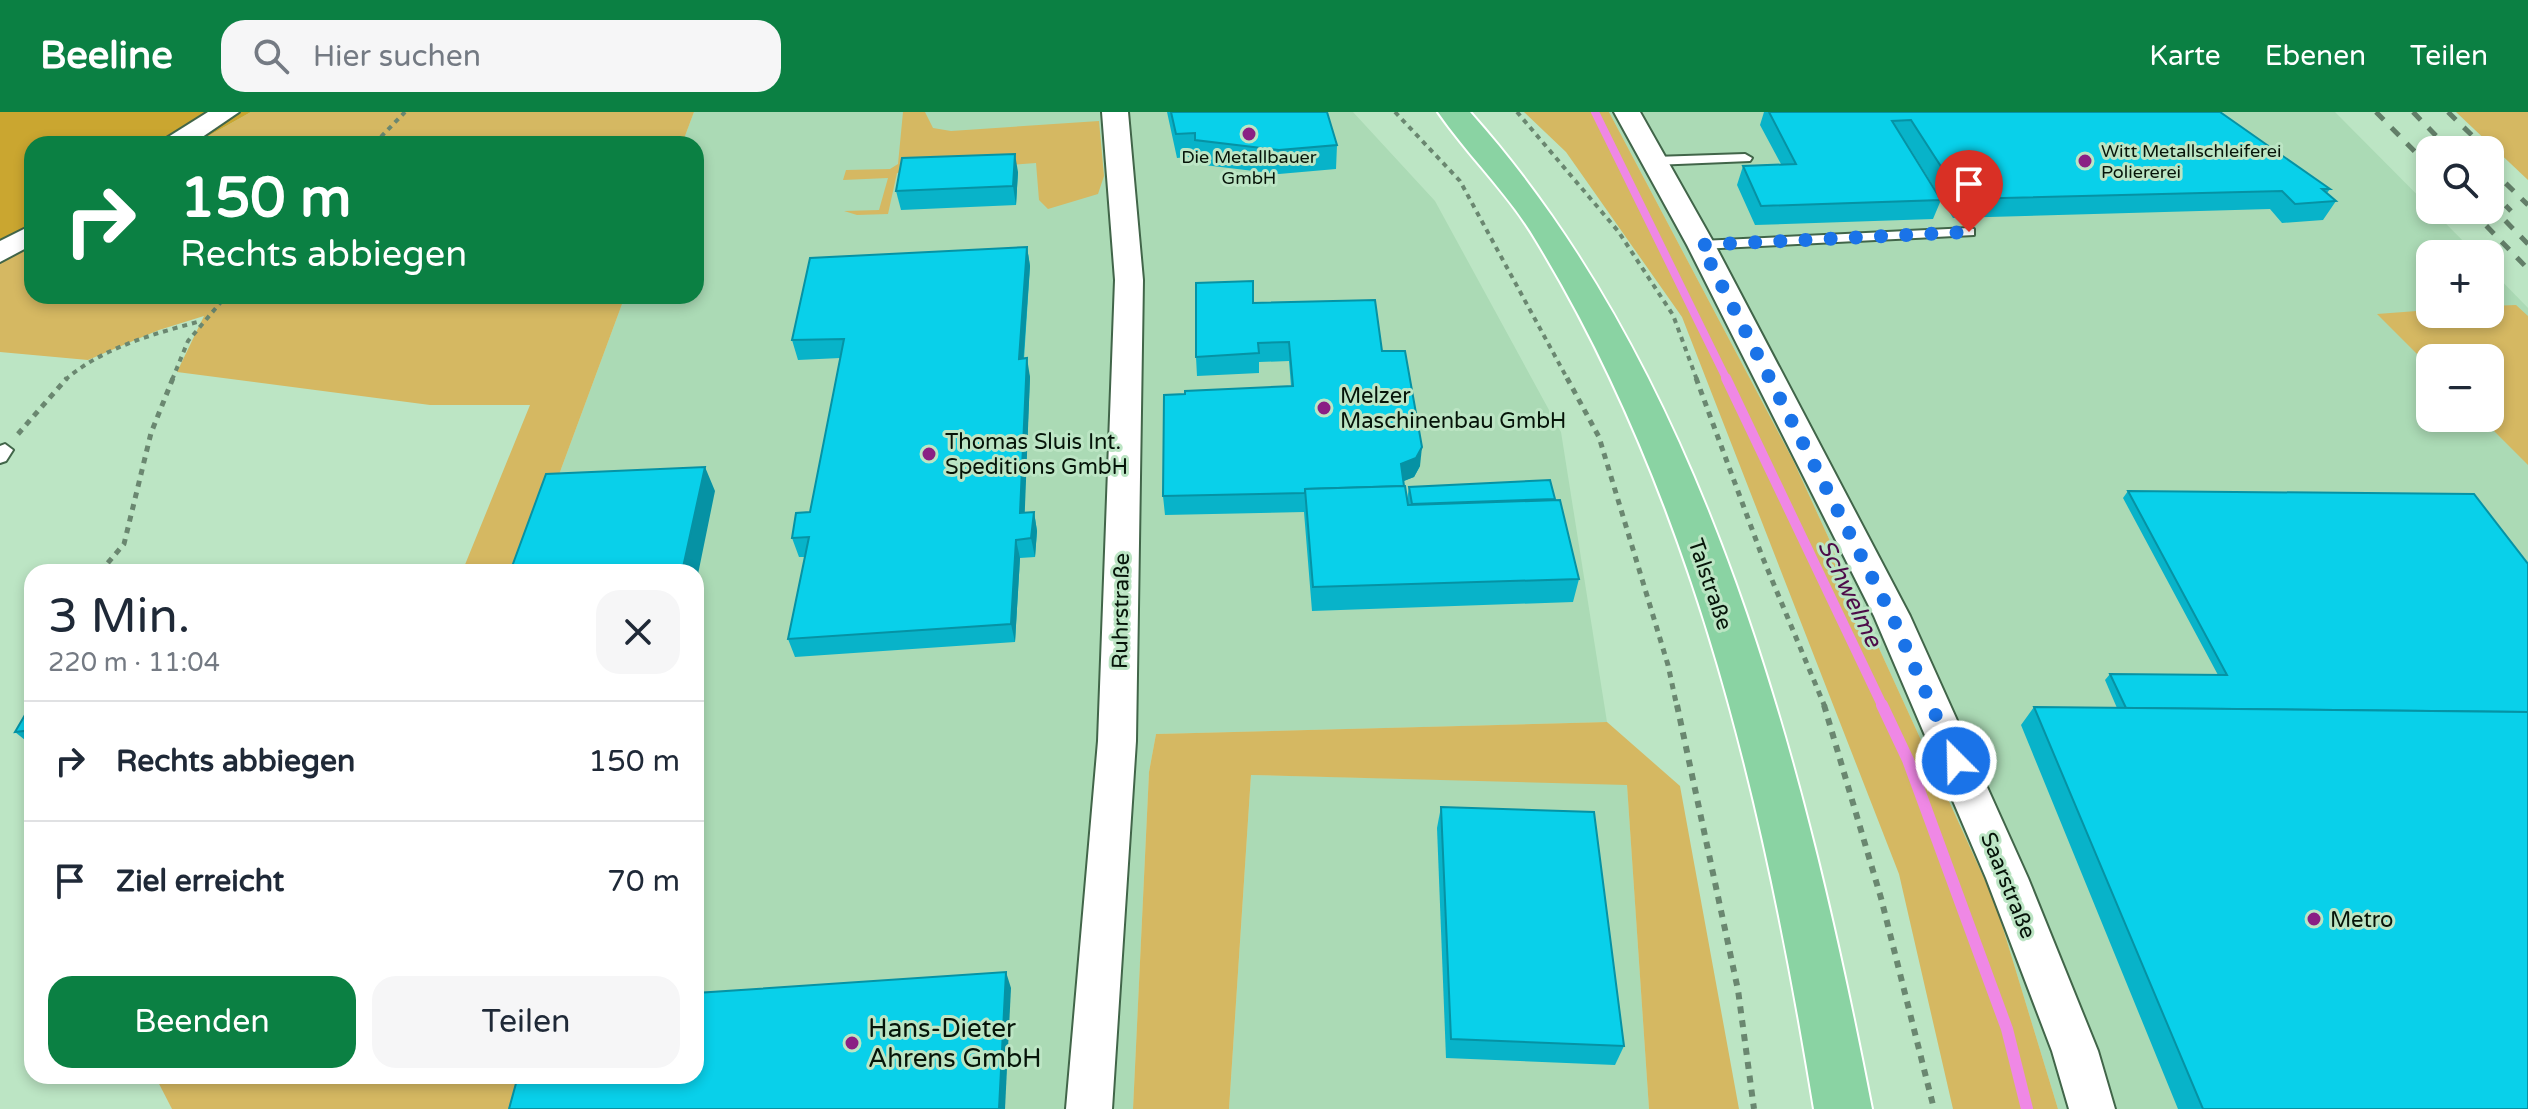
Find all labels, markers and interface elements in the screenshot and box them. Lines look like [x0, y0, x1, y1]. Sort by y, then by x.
search box [221, 20, 781, 92]
text: Beeline [40, 33, 173, 79]
icon: search [249, 34, 293, 78]
text: Hier suchen [313, 38, 481, 75]
text: Karte [2149, 39, 2221, 73]
text: Ebenen [2265, 39, 2366, 73]
text: Teilen [2410, 39, 2488, 73]
marker: Die Metallbauer GmbH [1240, 125, 1258, 143]
map controls [2416, 136, 2504, 432]
button: search [2416, 136, 2504, 224]
place label: Witt Metallschleiferei Poliererei [2101, 140, 2281, 183]
place label: Die Metallbauer GmbH [1181, 146, 1317, 189]
pin [1935, 150, 2003, 232]
marker: Witt Metallschleiferei Poliererei [2076, 152, 2094, 170]
icon: arrive [1947, 162, 1991, 206]
text: 150 m [180, 165, 351, 232]
icon: right [48, 168, 152, 272]
text: Rechts abbiegen [180, 233, 467, 276]
button: + [2416, 240, 2504, 328]
button: − [2416, 344, 2504, 432]
place label: Melzer Maschinenbau GmbH [1340, 383, 1566, 434]
marker: Melzer Maschinenbau GmbH [1315, 399, 1333, 417]
place label: Thomas Sluis Int. Speditions GmbH [945, 429, 1128, 480]
marker: Thomas Sluis Int. Speditions GmbH [920, 445, 938, 463]
street label: Talstraße [1682, 535, 1738, 633]
water label: Schwelme [1811, 535, 1889, 653]
street label: Ruhrstraße [1107, 553, 1135, 669]
text: 3 Min. [48, 588, 190, 646]
button: close [596, 590, 680, 674]
text: 220 m · 11:04 [48, 647, 220, 678]
position arrow [1914, 719, 1998, 803]
icon: right [48, 739, 92, 783]
text: Rechts abbiegen [116, 743, 355, 780]
text: 150 m [588, 743, 680, 780]
street label: Saarstraße [1975, 828, 2041, 942]
icon: arrive [48, 859, 92, 903]
text: Ziel erreicht [116, 863, 284, 900]
text: 70 m [607, 863, 680, 900]
place label: Metro [2330, 907, 2393, 933]
marker: Metro [2305, 910, 2323, 928]
button: Beenden [48, 976, 356, 1068]
button: Teilen [372, 976, 680, 1068]
place label: Hans-Dieter Ahrens GmbH [868, 1013, 1042, 1074]
marker: Hans-Dieter Ahrens GmbH [843, 1034, 861, 1052]

